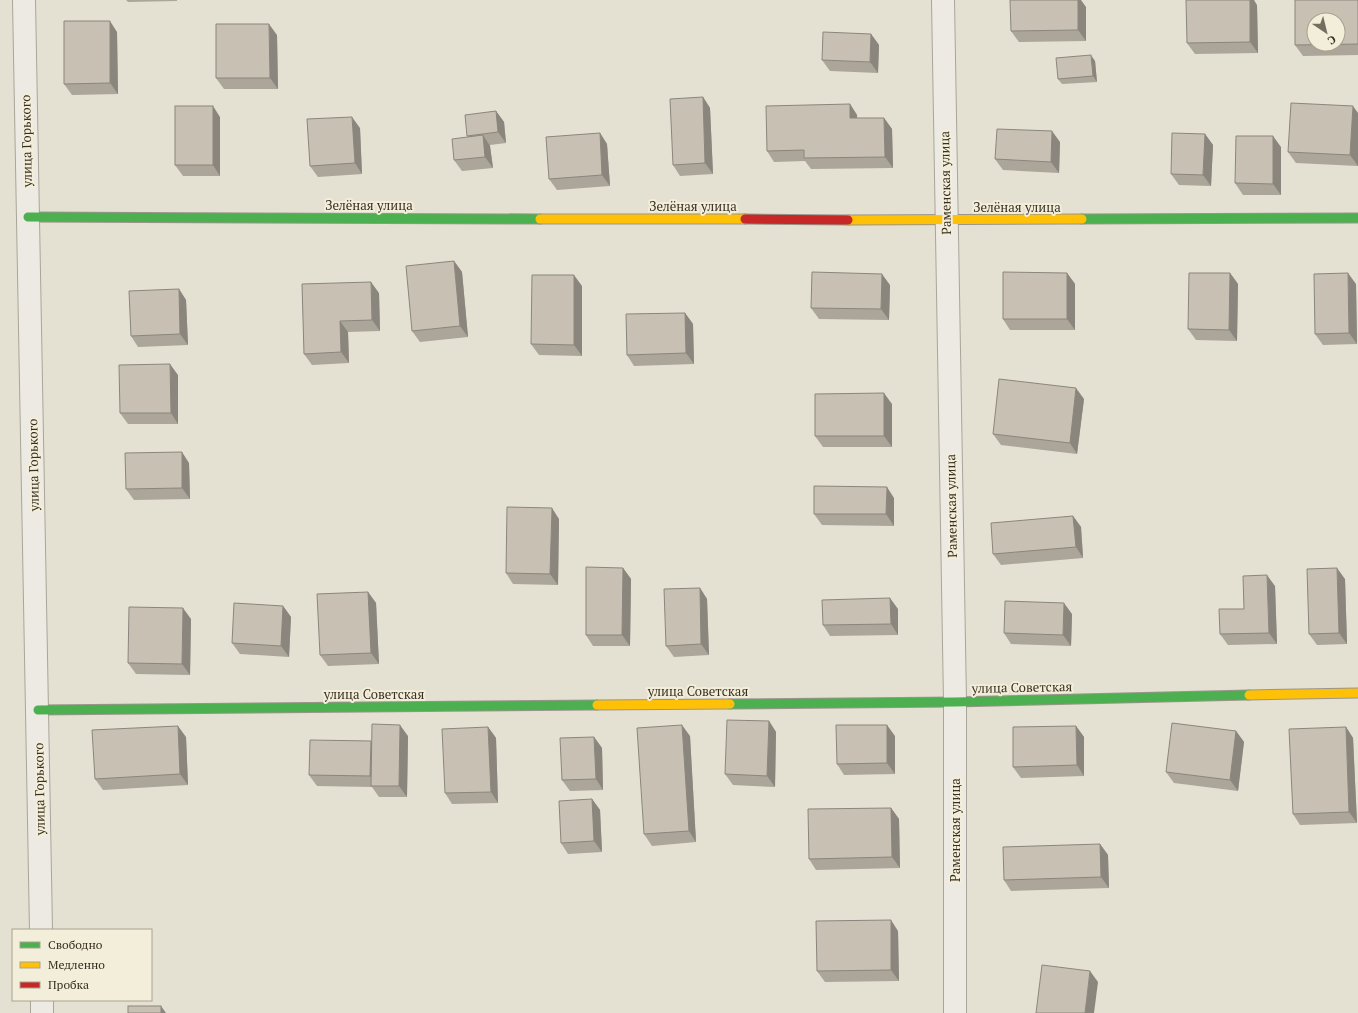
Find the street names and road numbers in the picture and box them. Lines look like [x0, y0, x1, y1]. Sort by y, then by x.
street label: улица Горького [16, 94, 36, 189]
street label: Раменская улица [935, 130, 955, 235]
street label: Зелёная улица [325, 196, 413, 214]
street label: Зелёная улица [649, 197, 737, 215]
street label: Зелёная улица [973, 198, 1061, 216]
street label: улица Горького [23, 418, 43, 513]
street label: Раменская улица [941, 453, 961, 558]
street label: улица Советская [971, 677, 1073, 697]
street label: улица Советская [647, 682, 748, 700]
street label: улица Советская [323, 685, 424, 703]
street label: улица Горького [29, 742, 49, 837]
street label: Раменская улица [946, 778, 964, 882]

